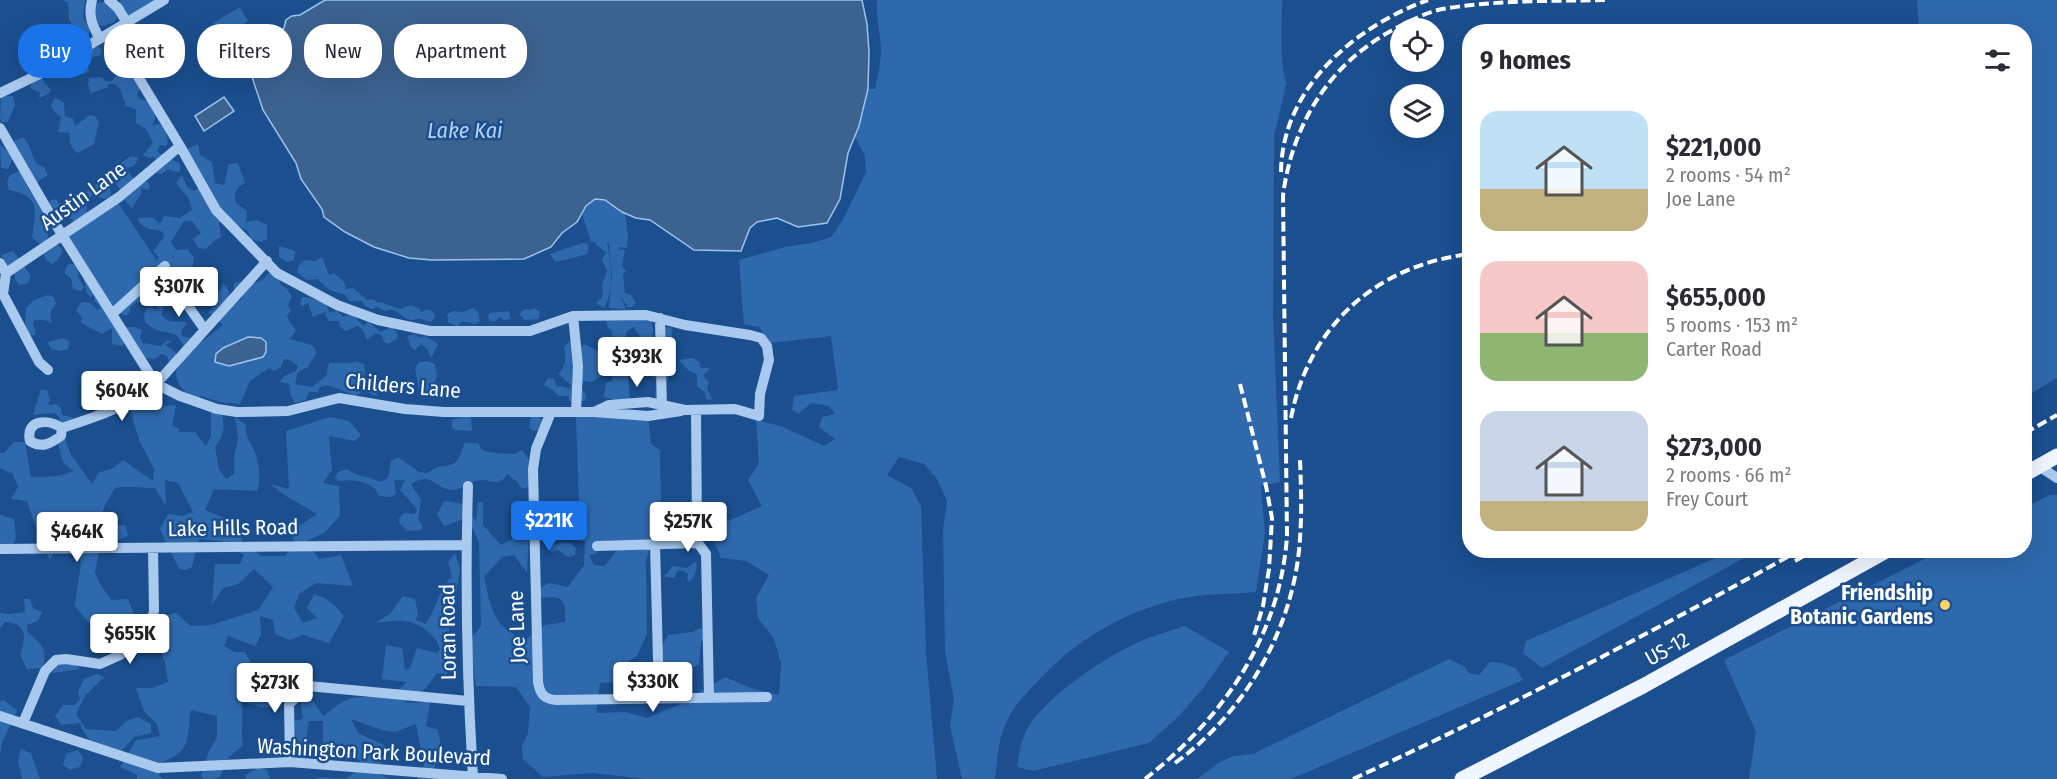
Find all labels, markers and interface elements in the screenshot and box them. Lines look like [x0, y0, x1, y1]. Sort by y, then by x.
map controls [1390, 18, 1444, 138]
button: locate [1390, 18, 1444, 72]
chip: Buy [18, 24, 92, 78]
chip: Rent [104, 24, 185, 78]
chip: Filters [197, 24, 292, 78]
chip: New [304, 24, 382, 78]
chip: Apartment [394, 24, 527, 78]
icon: filters [1981, 44, 2014, 77]
text: 9 homes [1480, 45, 1571, 76]
button: layers [1390, 84, 1444, 138]
water label: Lake Kai [427, 117, 503, 144]
text: $221,000 [1666, 132, 1761, 163]
icon: home [1528, 135, 1600, 207]
street label: Austin Lane [35, 156, 131, 236]
text: 2 rooms · 54 m² [1666, 163, 1791, 187]
text: Joe Lane [1666, 187, 1736, 211]
pin: $307K [137, 267, 221, 318]
text: $307K [154, 274, 204, 298]
text: $655,000 [1666, 282, 1766, 313]
icon: home [1528, 285, 1600, 357]
text: 5 rooms · 153 m² [1666, 313, 1798, 337]
pin: $393K [595, 337, 679, 388]
text: Carter Road [1666, 337, 1762, 361]
text: $393K [612, 344, 662, 368]
street label: Childers Lane [344, 368, 462, 404]
pin: $604K [80, 371, 164, 422]
text: $604K [95, 378, 149, 402]
text: $273,000 [1666, 432, 1762, 463]
icon: home [1528, 435, 1600, 507]
text: 2 rooms · 66 m² [1666, 463, 1792, 487]
text: Frey Court [1666, 487, 1748, 511]
pin: $221K [507, 501, 591, 552]
pin: $257K [646, 502, 730, 553]
text: $221K [525, 508, 573, 532]
text: $257K [664, 509, 712, 533]
pin: $464K [35, 512, 119, 563]
street label: Lake Hills Road [167, 514, 299, 542]
text: $464K [51, 519, 103, 543]
place label: Friendship Botanic Gardens [1790, 580, 1933, 630]
street label: Loran Road [434, 584, 462, 680]
street label: Joe Lane [503, 590, 531, 664]
marker: Friendship Botanic Gardens [1938, 598, 1952, 612]
pin: $655K [88, 614, 172, 665]
text: $655K [104, 621, 156, 645]
street label: US-12 [1640, 626, 1694, 672]
pin: $330K [611, 662, 695, 713]
pin: $273K [233, 663, 317, 714]
text: $330K [627, 669, 679, 693]
text: $273K [251, 670, 299, 694]
street label: Washington Park Boulevard [257, 733, 491, 771]

